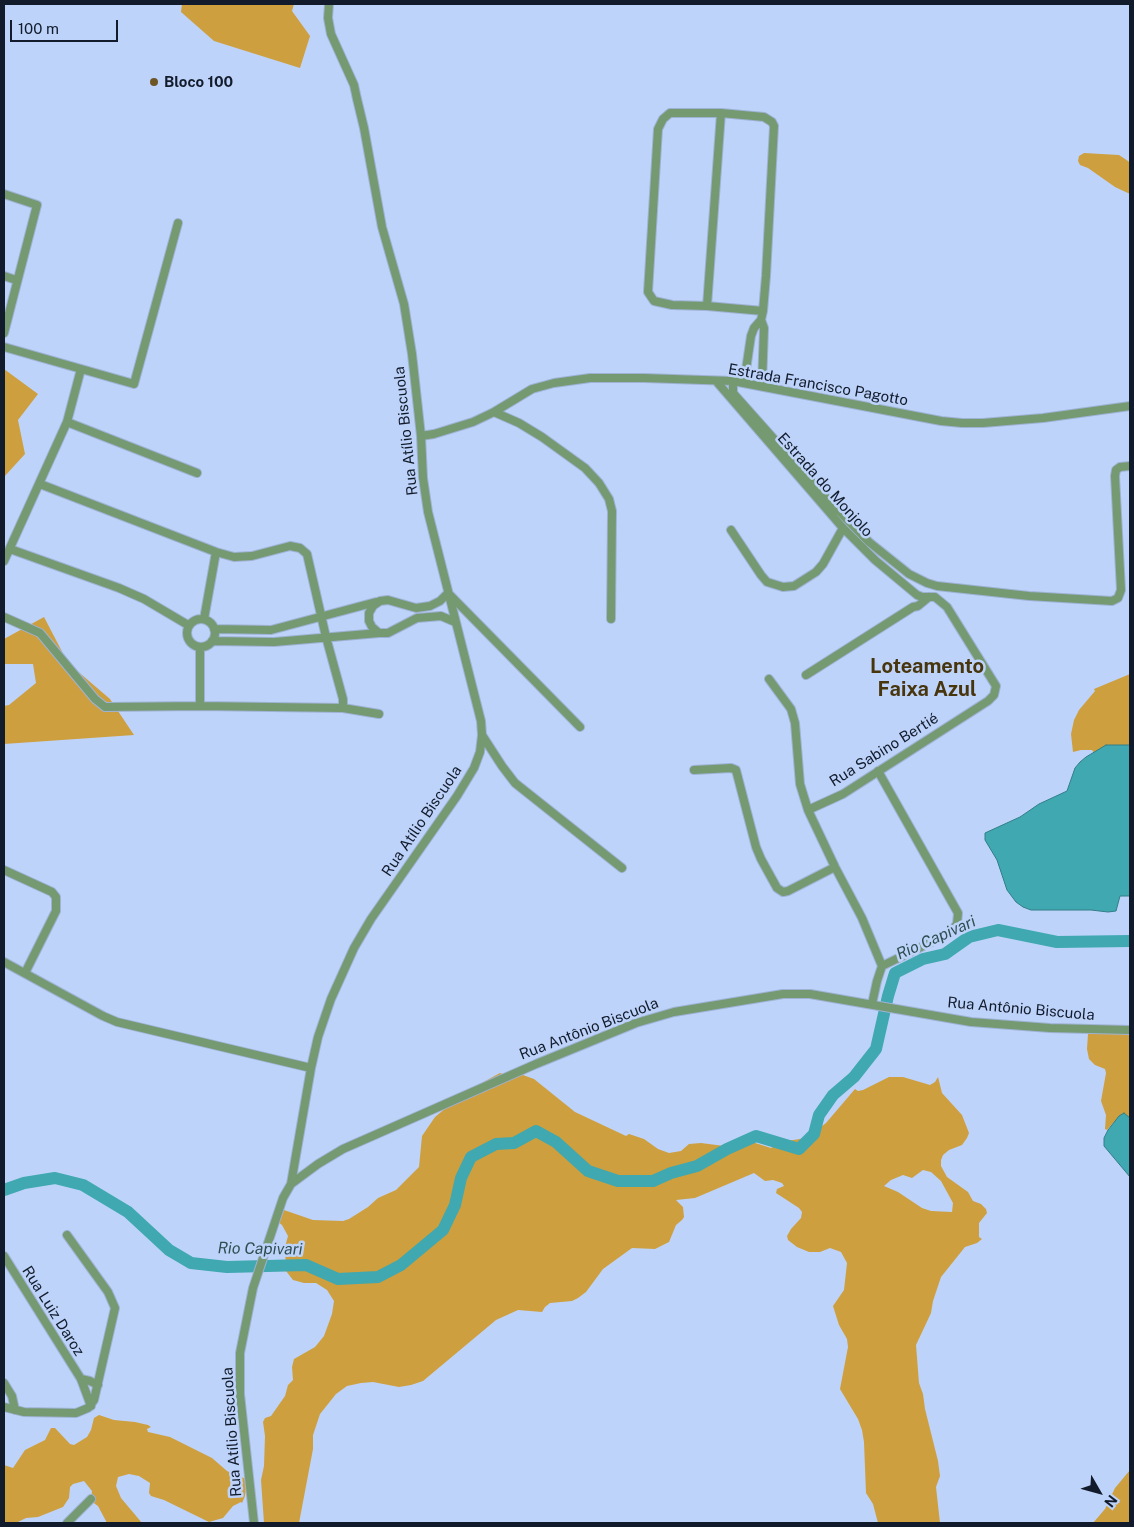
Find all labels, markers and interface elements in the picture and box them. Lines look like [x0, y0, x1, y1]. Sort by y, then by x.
scale bar [12, 10, 120, 42]
text: 100 m [18, 20, 59, 37]
place label: Bloco 100 [164, 73, 233, 91]
marker: Bloco 100 [148, 76, 160, 88]
street label: Estrada Francisco Pagotto [727, 360, 909, 410]
street label: Rua Atílio Biscuola [390, 366, 422, 496]
street label: Estrada do Monjolo [774, 429, 876, 541]
district label: Loteamento Faixa Azul [870, 655, 984, 702]
street label: Rua Sabino Bertié [826, 709, 942, 791]
street label: Rua Atílio Biscuola [378, 762, 466, 880]
water label: Rio Capivari [893, 912, 979, 964]
street label: Rua Antônio Biscuola [517, 994, 661, 1064]
street label: Rua Antônio Biscuola [947, 994, 1095, 1024]
water label: Rio Capivari [217, 1239, 303, 1259]
street label: Rua Luiz Daroz [18, 1263, 88, 1359]
street label: Rua Atílio Biscuola [218, 1367, 246, 1497]
north arrow [1074, 1467, 1124, 1517]
text: N [1101, 1492, 1121, 1510]

